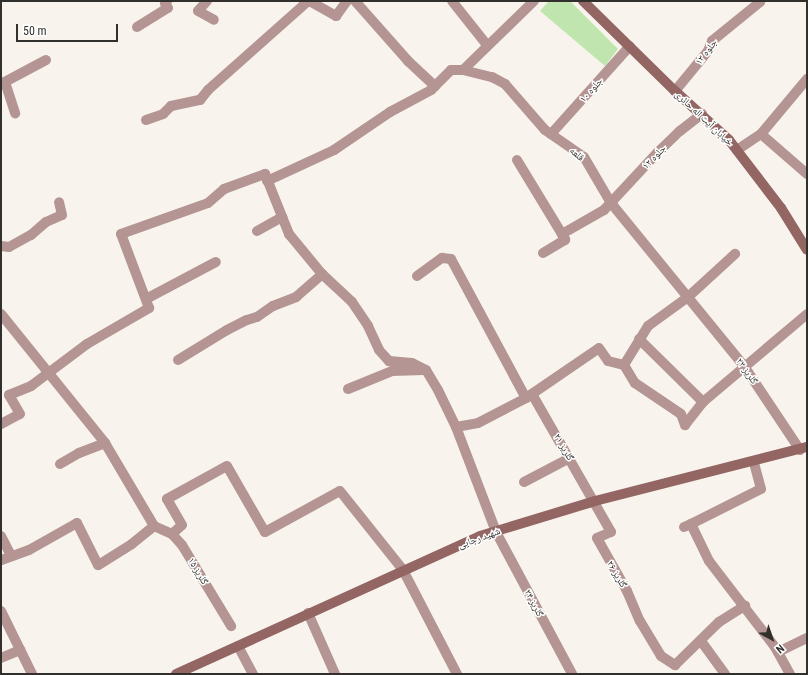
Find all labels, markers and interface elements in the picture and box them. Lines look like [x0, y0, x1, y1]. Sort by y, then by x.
scale bar [18, 16, 120, 42]
text: 50 m [23, 24, 47, 38]
street label: جلوه ۱۳ [693, 37, 719, 67]
street label: جلوه ۱۰ [577, 75, 605, 105]
street label: خیابان آیت اله حائری [672, 88, 736, 148]
street label: جلوه ۱۲ [640, 142, 668, 172]
street label: قلعه [567, 144, 587, 164]
street label: گلریز ۲۳ [734, 356, 760, 386]
street label: گلریز ۲۱ [551, 431, 577, 463]
street label: شهید رجایی [456, 525, 502, 551]
street label: گلریز ۱۵ [185, 555, 211, 587]
street label: گلریز ۲۶ [604, 558, 630, 590]
street label: گلریز ۲۴ [522, 587, 546, 619]
north arrow [752, 619, 792, 659]
text: N [773, 641, 787, 656]

